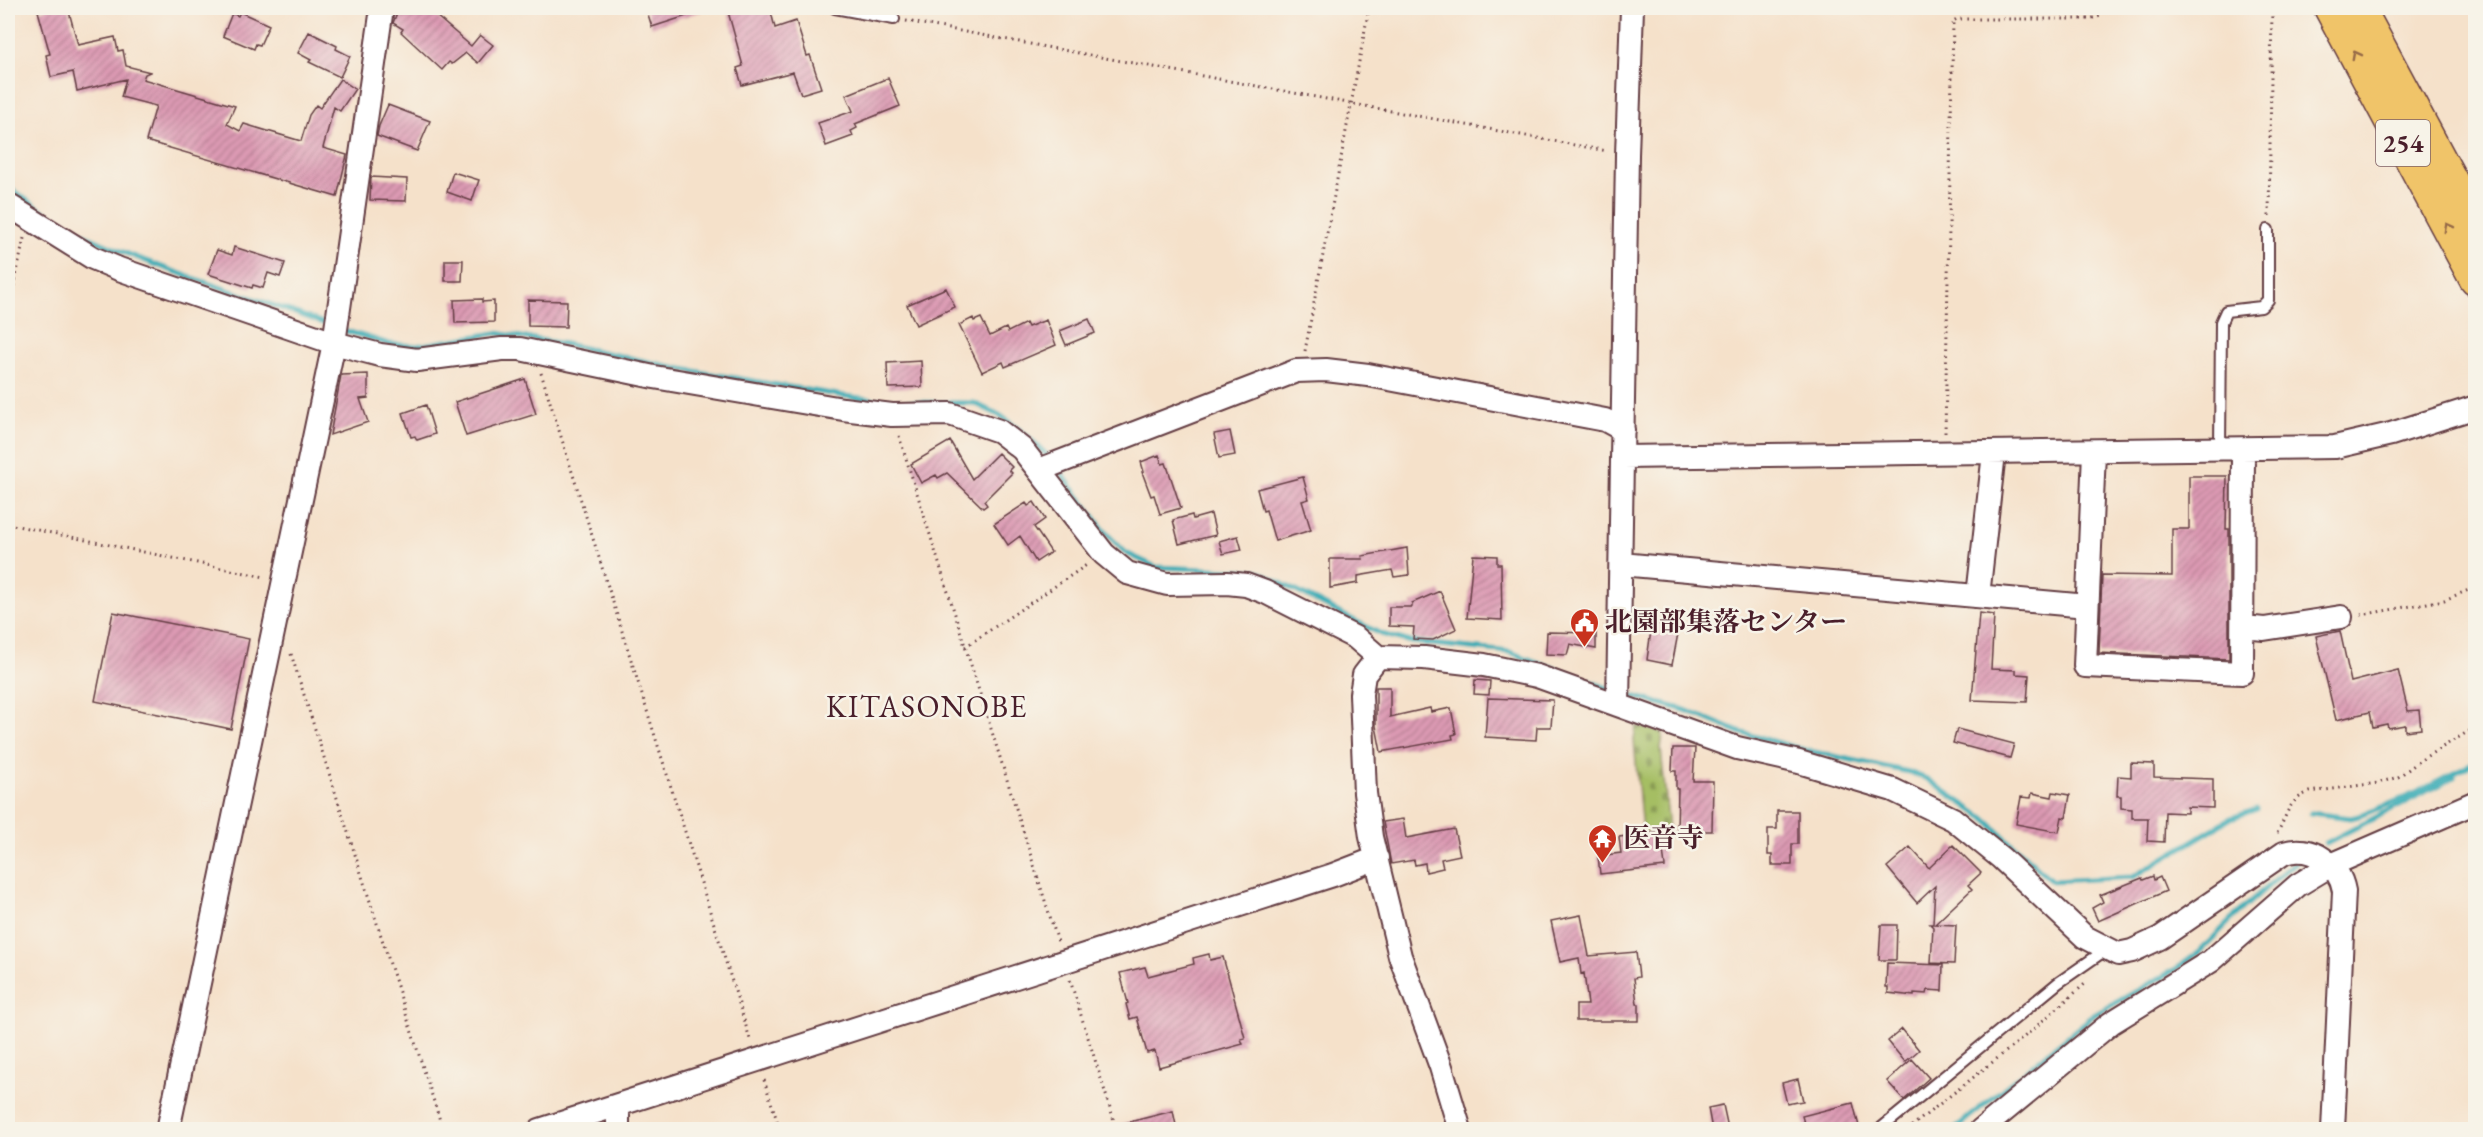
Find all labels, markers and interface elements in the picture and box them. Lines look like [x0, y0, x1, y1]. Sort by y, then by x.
one-way arrow [2352, 51, 2363, 61]
road number: 254 [2376, 120, 2430, 166]
one-way arrow [2444, 223, 2455, 233]
place label: 北園部集落センター [1605, 604, 1847, 639]
public building icon: 北園部集落センター [1568, 606, 1600, 648]
district label: KITASONOBE [826, 687, 1028, 726]
place label: 医音寺 [1623, 820, 1704, 855]
temple icon: 医音寺 [1586, 822, 1618, 864]

